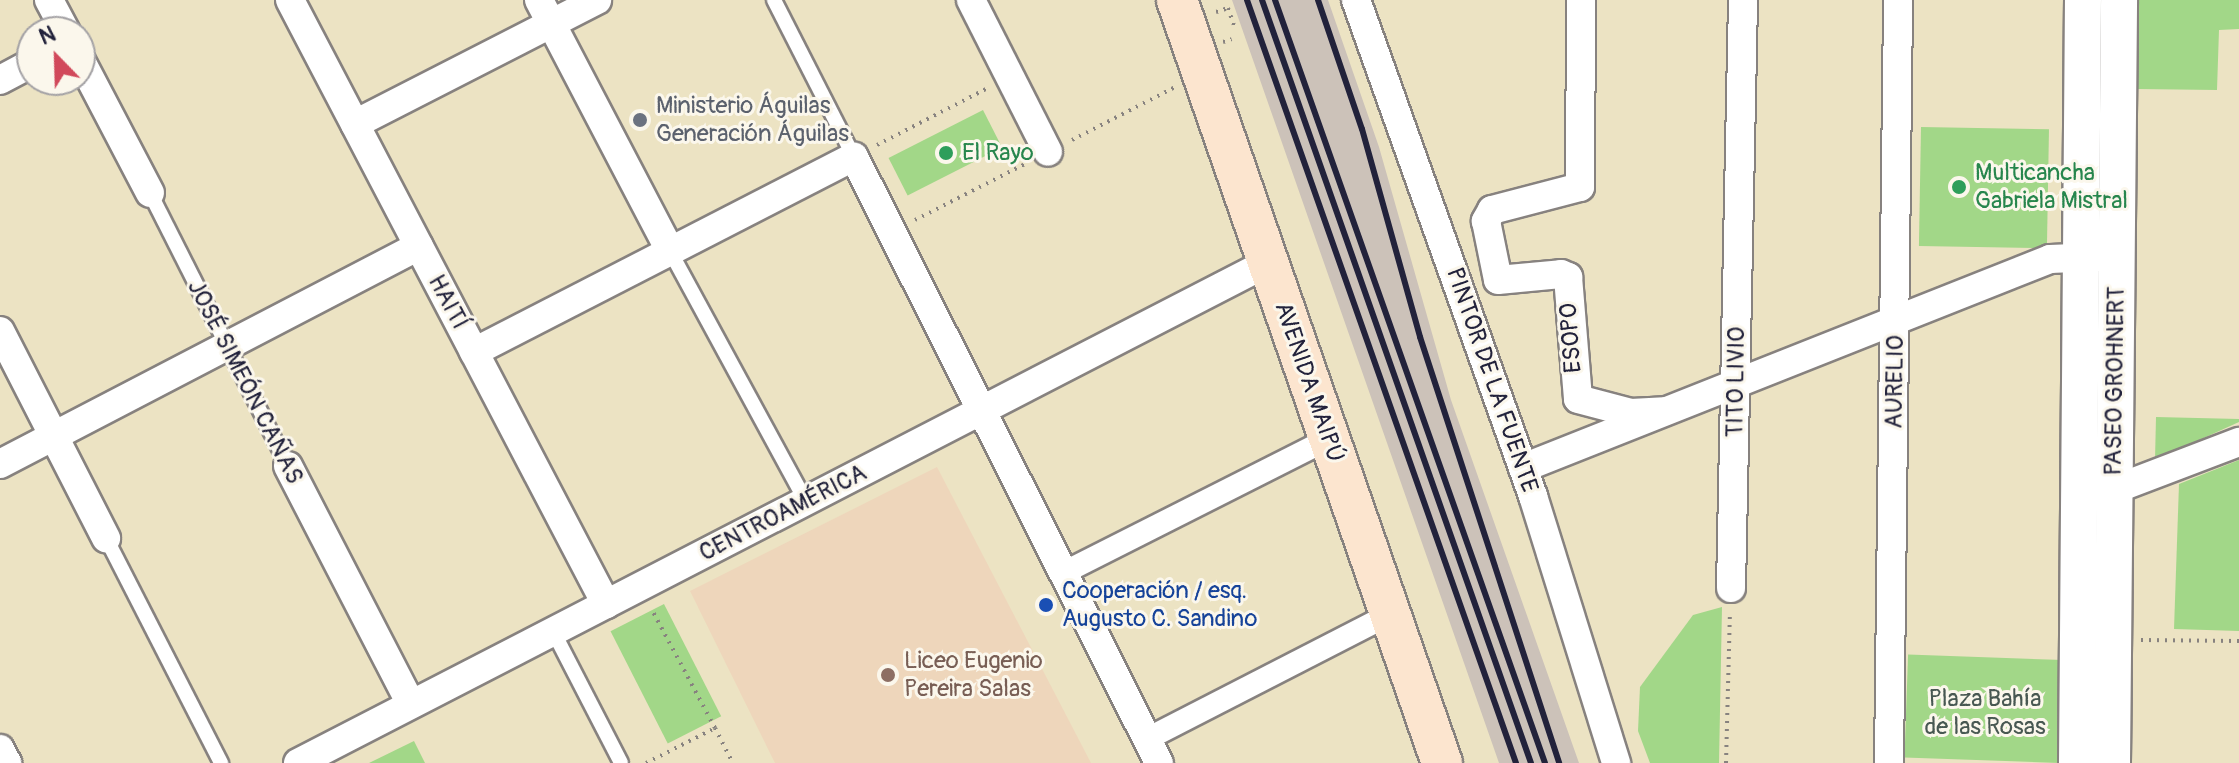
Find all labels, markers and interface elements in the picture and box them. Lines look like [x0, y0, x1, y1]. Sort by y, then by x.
north arrow [16, 16, 96, 96]
text: N [35, 20, 60, 52]
place label: Ministerio Águilas Generación Águilas [656, 92, 849, 148]
marker: Ministerio Águilas Generación Águilas [631, 111, 649, 129]
place label: El Rayo [962, 139, 1034, 167]
marker: El Rayo [937, 144, 955, 162]
place label: Multicancha Gabriela Mistral [1975, 159, 2128, 215]
marker: Multicancha Gabriela Mistral [1950, 178, 1968, 196]
street label: PINTOR DE LA FUENTE [1440, 264, 1544, 496]
street label: HAITÍ [422, 270, 474, 334]
street label: JOSÉ SIMEÓN CAÑAS [181, 275, 309, 489]
street label: PASEO GROHNERT [2099, 286, 2131, 476]
street label: AVENIDA MAIPÚ [1268, 298, 1350, 466]
street label: ESOPO [1554, 302, 1588, 374]
street label: TITO LIVIO [1721, 326, 1751, 438]
street label: AURELIO [1880, 335, 1910, 429]
street label: CENTROAMÉRICA [695, 458, 871, 568]
place label: Cooperación / esq. Augusto C. Sandino [1062, 577, 1257, 633]
marker: Cooperación / esq. Augusto C. Sandino [1037, 596, 1055, 614]
place label: Liceo Eugenio Pereira Salas [904, 647, 1043, 703]
marker: Liceo Eugenio Pereira Salas [879, 666, 897, 684]
park label: Plaza Bahía de las Rosas [1924, 685, 2046, 741]

